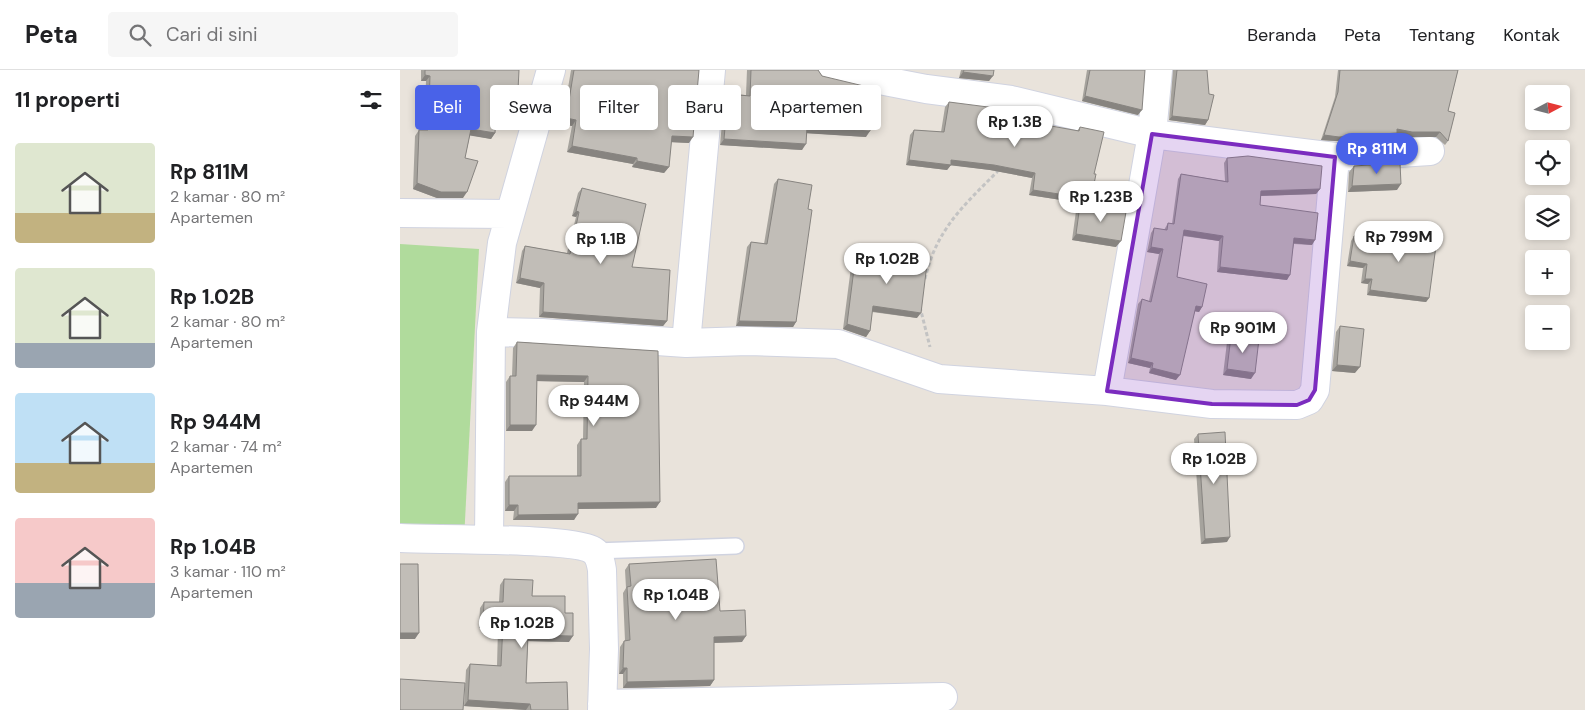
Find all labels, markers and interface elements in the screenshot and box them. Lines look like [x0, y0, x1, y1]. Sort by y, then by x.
search box [108, 12, 458, 57]
text: Peta [25, 19, 78, 50]
icon: search [126, 21, 154, 49]
text: Cari di sini [166, 22, 258, 47]
text: Beranda [1247, 23, 1316, 47]
text: Peta [1344, 23, 1381, 47]
text: Tentang [1409, 23, 1475, 47]
text: Kontak [1503, 23, 1560, 47]
chip: Beli [415, 85, 480, 130]
chip: Sewa [490, 85, 570, 130]
chip: Filter [580, 85, 658, 130]
chip: Baru [668, 85, 741, 130]
chip: Apartemen [751, 85, 881, 130]
north arrow [1525, 85, 1570, 130]
map controls [1525, 85, 1570, 350]
text: 11 properti [15, 86, 120, 114]
icon: filters [357, 86, 385, 114]
pin: Rp 1.3B [969, 106, 1061, 148]
text: Rp 1.3B [988, 111, 1042, 132]
pin: Rp 811M [1331, 132, 1423, 175]
text: Rp 811M [1347, 138, 1407, 159]
button: locate [1525, 140, 1570, 185]
text: Rp 811M [170, 158, 249, 186]
icon: home [55, 163, 115, 223]
pin: Rp 1.23B [1049, 180, 1153, 223]
text: 2 kamar · 80 m² [170, 186, 285, 207]
text: Rp 1.23B [1069, 186, 1133, 207]
button: layers [1525, 195, 1570, 240]
text: Apartemen [170, 207, 253, 228]
pin: Rp 799M [1353, 220, 1445, 263]
pin: Rp 1.1B [555, 222, 647, 265]
text: Rp 799M [1365, 226, 1433, 247]
text: Rp 1.1B [576, 228, 626, 249]
pin: Rp 1.02B [835, 242, 939, 285]
text: Rp 1.02B [855, 248, 919, 269]
button: + [1525, 250, 1570, 295]
text: Rp 1.02B [170, 283, 254, 311]
icon: home [55, 288, 115, 348]
button: − [1525, 305, 1570, 350]
text: 2 kamar · 80 m² [170, 311, 285, 332]
pin: Rp 901M [1197, 312, 1289, 354]
text: Rp 901M [1210, 317, 1276, 338]
text: Apartemen [170, 332, 253, 353]
pin: Rp 944M [548, 384, 640, 427]
text: Rp 944M [559, 390, 629, 411]
text: Rp 944M [170, 408, 261, 436]
icon: home [55, 413, 115, 473]
text: 2 kamar · 74 m² [170, 436, 282, 457]
pin: Rp 1.02B [1162, 442, 1266, 485]
text: Rp 1.02B [1182, 448, 1246, 469]
text: Apartemen [170, 457, 253, 478]
text: Rp 1.04B [170, 533, 256, 561]
icon: home [55, 538, 115, 598]
text: 3 kamar · 110 m² [170, 561, 286, 582]
pin: Rp 1.04B [624, 578, 728, 621]
text: Apartemen [170, 582, 253, 603]
text: Rp 1.04B [643, 584, 709, 605]
pin: Rp 1.02B [470, 606, 574, 649]
text: Rp 1.02B [490, 612, 554, 633]

